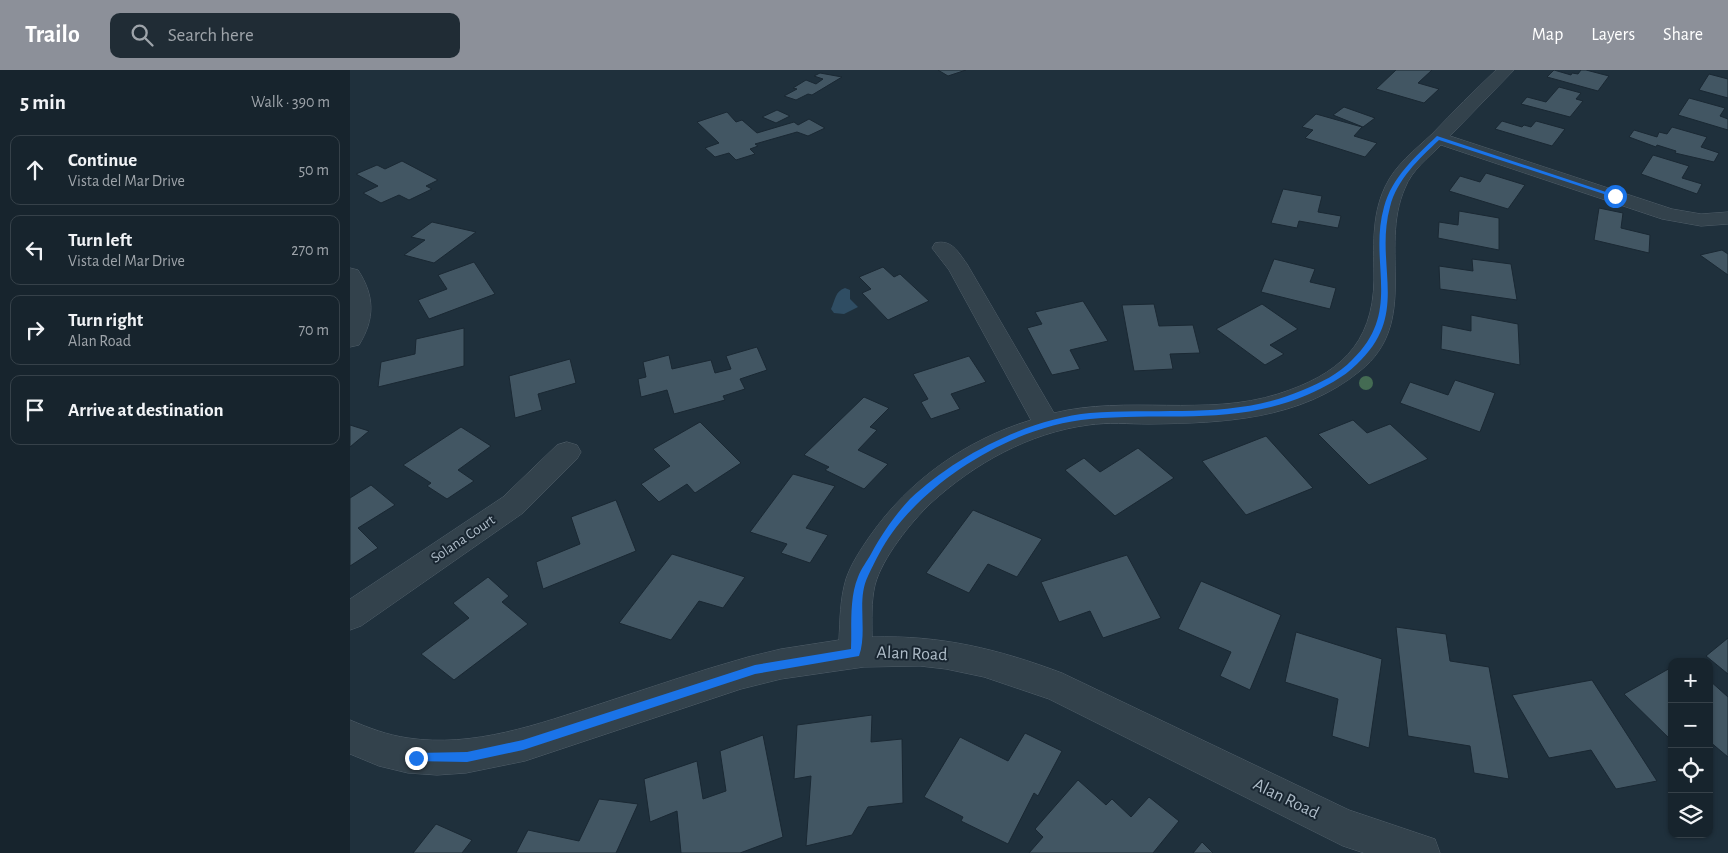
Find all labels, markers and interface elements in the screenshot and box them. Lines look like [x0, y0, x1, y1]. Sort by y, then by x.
search box [110, 13, 460, 58]
icon: search [128, 21, 156, 49]
text: Trailo [25, 23, 80, 47]
text: Search here [168, 26, 254, 45]
text: Map [1532, 26, 1563, 44]
text: Layers [1591, 26, 1635, 44]
text: Share [1663, 26, 1703, 44]
text: 5 min [20, 92, 66, 113]
text: Walk · 390 m [251, 94, 330, 110]
text: Continue [68, 151, 137, 170]
icon: ahead [21, 156, 49, 184]
text: 50 m [298, 162, 329, 178]
text: Vista del Mar Drive [68, 173, 185, 189]
route start [1604, 185, 1627, 208]
text: Turn left [68, 231, 132, 250]
icon: left [21, 236, 49, 264]
text: 270 m [291, 242, 329, 258]
text: Vista del Mar Drive [68, 253, 185, 269]
text: Turn right [68, 311, 143, 330]
icon: right [21, 316, 49, 344]
text: 70 m [298, 322, 329, 338]
text: Alan Road [68, 333, 131, 349]
icon: arrive [21, 396, 49, 424]
text: Arrive at destination [68, 401, 224, 420]
street label: Solana Court [428, 512, 498, 566]
street label: Alan Road [876, 644, 948, 664]
map controls [1668, 658, 1713, 838]
button: + [1668, 658, 1713, 703]
button: − [1668, 703, 1713, 748]
route end [405, 747, 428, 770]
button: locate [1668, 748, 1713, 793]
street label: Alan Road [1250, 775, 1322, 823]
button: layers [1668, 793, 1713, 838]

